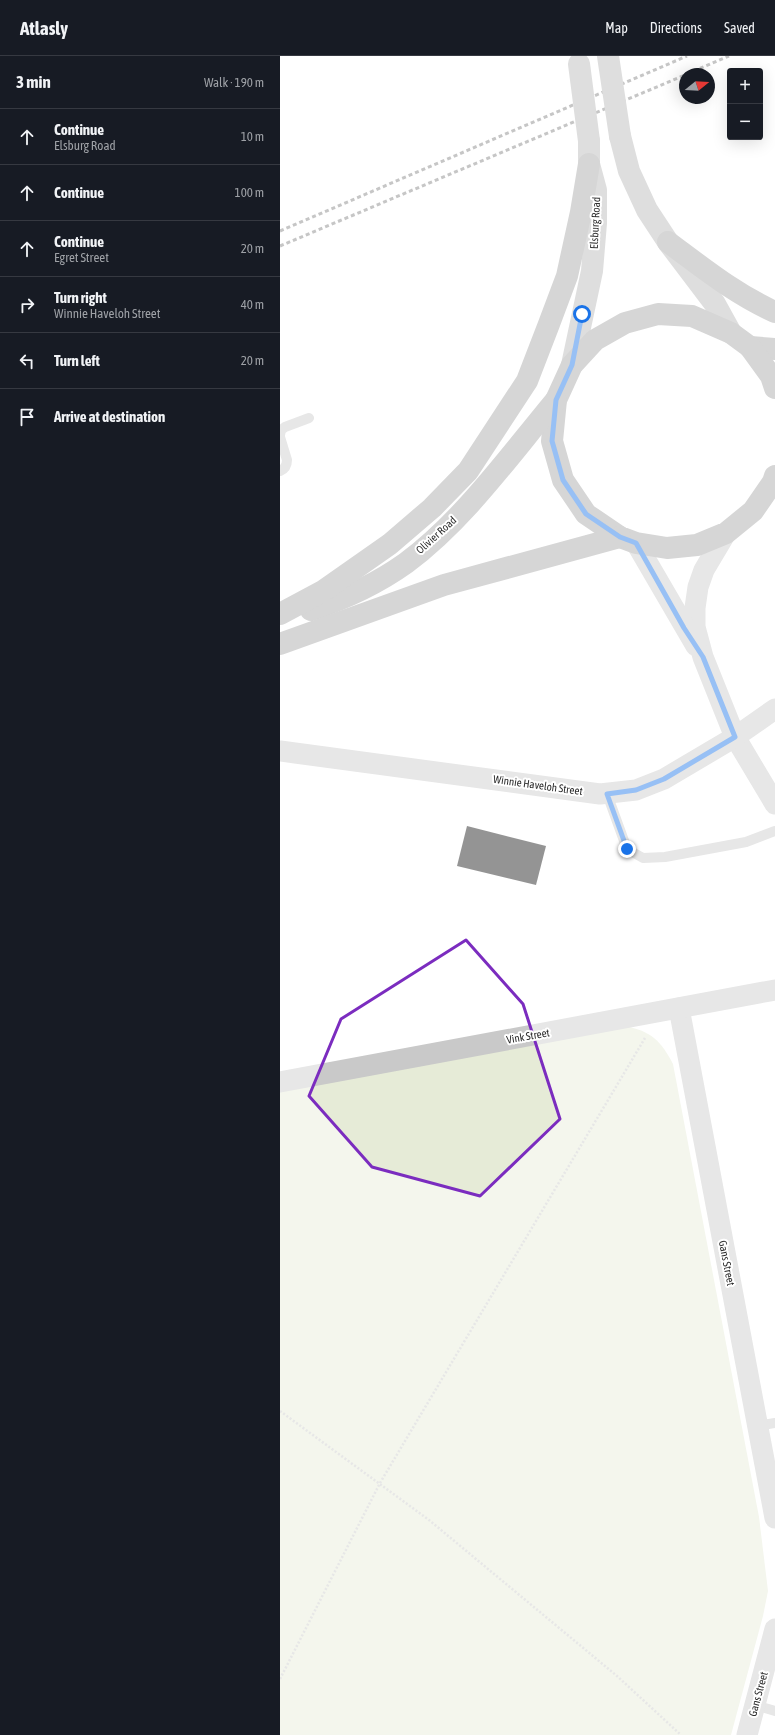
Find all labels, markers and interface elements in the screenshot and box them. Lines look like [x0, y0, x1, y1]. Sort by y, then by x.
text: Atlasly [20, 17, 68, 39]
text: Map [605, 20, 628, 36]
text: Directions [650, 20, 702, 36]
text: Saved [724, 20, 755, 36]
north arrow [679, 68, 715, 104]
map controls [727, 68, 763, 140]
button: + [727, 68, 763, 104]
text: 3 min [16, 72, 51, 92]
text: Walk · 190 m [204, 75, 264, 90]
button: − [727, 104, 763, 140]
text: Continue [54, 121, 104, 138]
icon: ahead [16, 126, 38, 148]
text: 10 m [241, 129, 264, 144]
text: Elsburg Road [54, 138, 116, 153]
icon: ahead [16, 182, 38, 204]
text: Continue [54, 184, 104, 201]
text: 100 m [235, 185, 264, 200]
street label: Elsburg Road [588, 197, 602, 249]
text: Continue [54, 233, 104, 250]
icon: ahead [16, 238, 38, 260]
text: 20 m [241, 241, 264, 256]
text: Egret Street [54, 250, 109, 265]
text: Turn right [54, 289, 107, 306]
icon: right [16, 294, 38, 316]
text: 40 m [241, 297, 264, 312]
route start [573, 305, 591, 323]
text: Winnie Haveloh Street [54, 306, 160, 321]
icon: left [16, 350, 38, 372]
text: Turn left [54, 352, 100, 369]
text: 20 m [241, 353, 264, 368]
icon: arrive [16, 406, 38, 428]
text: Arrive at destination [54, 408, 165, 425]
street label: Olivier Road [414, 514, 458, 556]
street label: Winnie Haveloh Street [493, 773, 583, 797]
route end [618, 840, 636, 858]
street label: Vink Street [505, 1026, 551, 1046]
street label: Gans Street [717, 1239, 737, 1287]
street label: Gans Street [746, 1670, 770, 1718]

